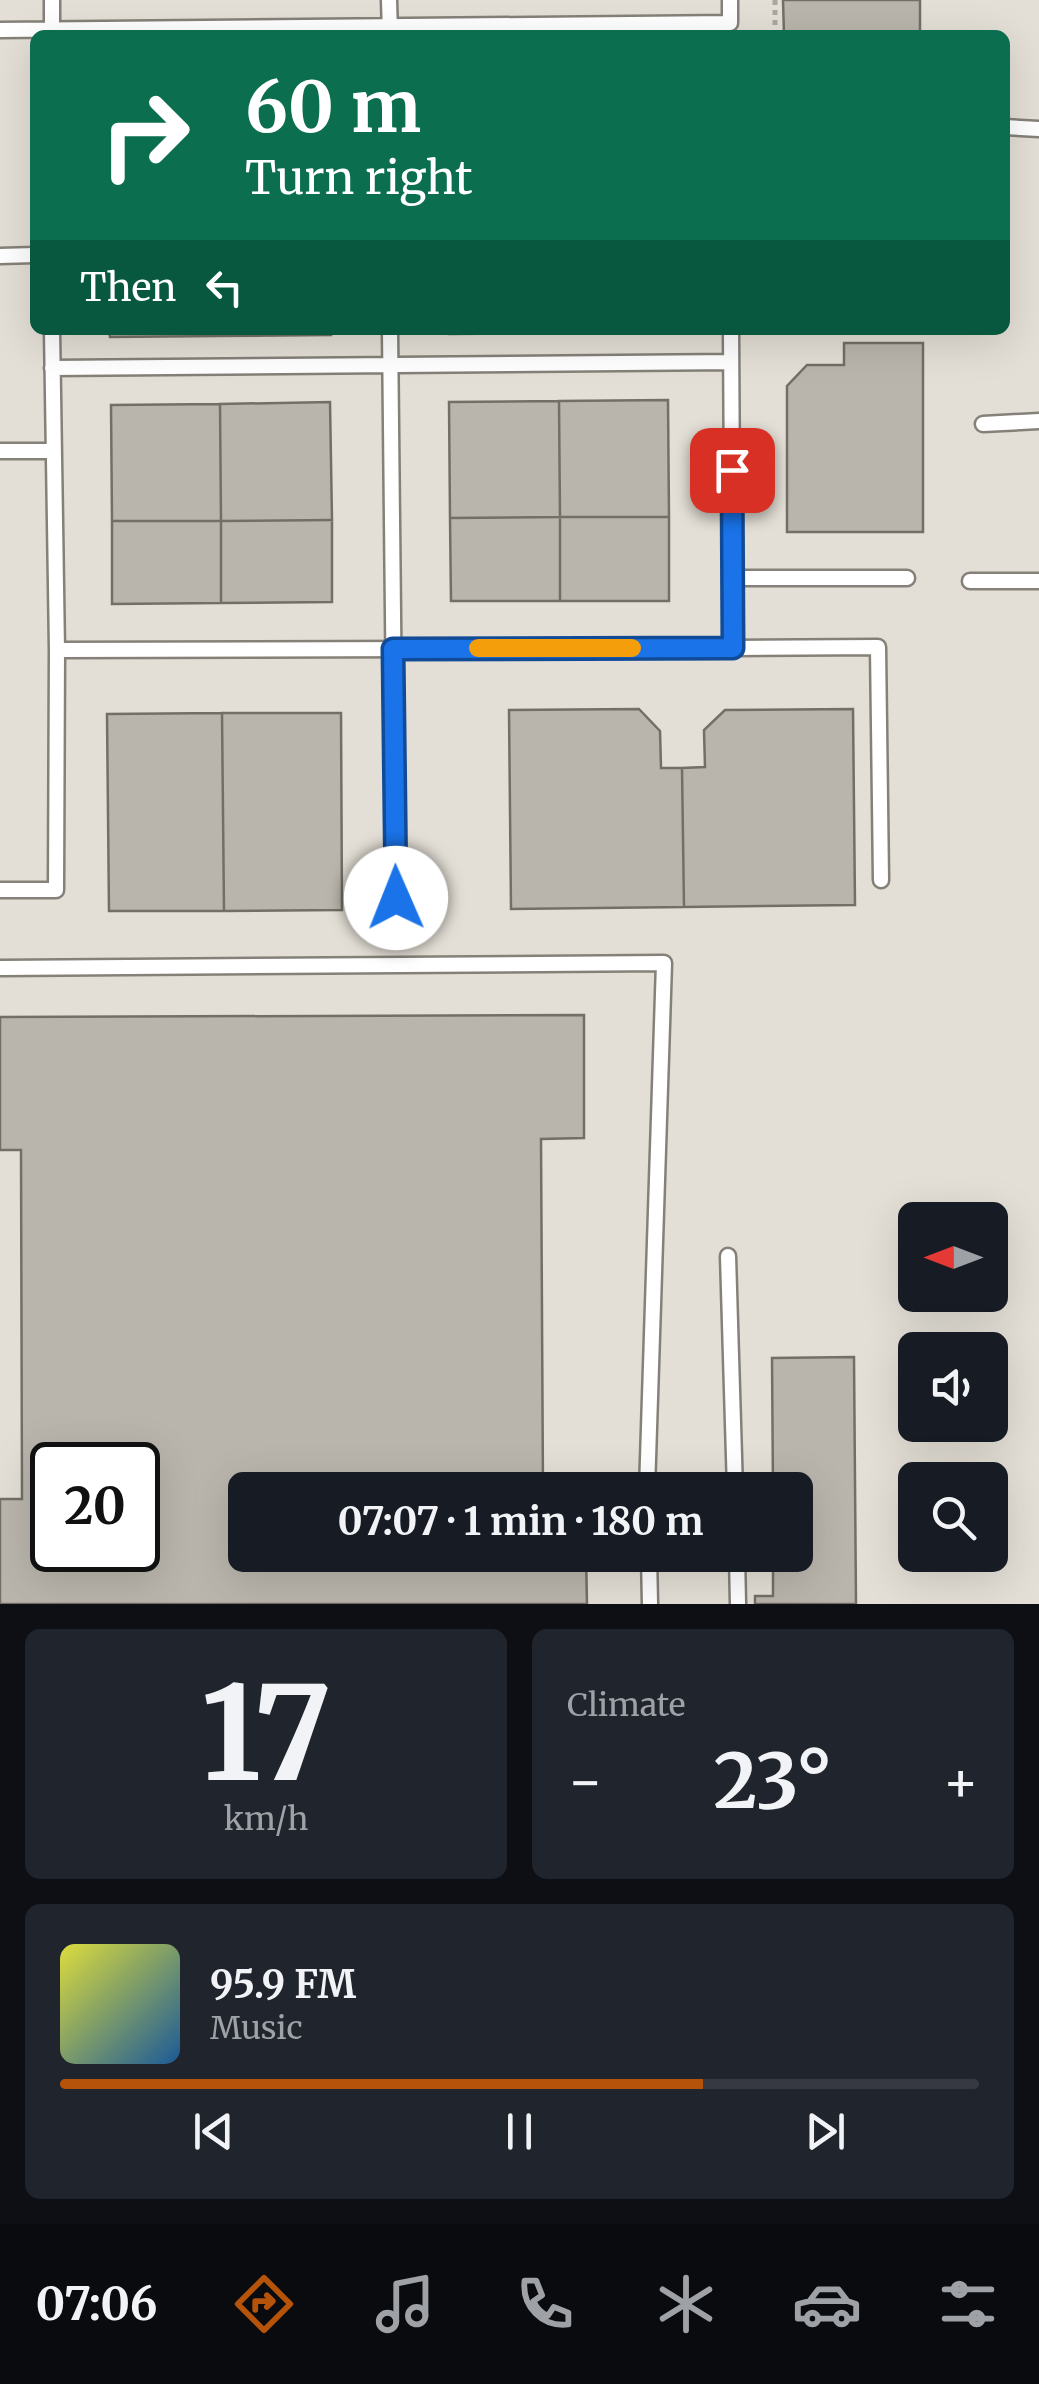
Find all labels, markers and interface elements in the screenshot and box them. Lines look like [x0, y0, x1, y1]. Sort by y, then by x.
text: 60 m [245, 63, 421, 151]
icon: right [80, 70, 210, 200]
text: Turn right [245, 150, 473, 206]
icon: left [197, 260, 252, 315]
text: Then [80, 264, 177, 311]
pin [690, 428, 775, 513]
icon: arrive [705, 443, 760, 498]
position arrow [344, 846, 448, 950]
north arrow [898, 1202, 1008, 1312]
map controls [898, 1202, 1008, 1572]
button: sound [898, 1332, 1008, 1442]
speed limit sign: 20 [30, 1442, 160, 1572]
button: search [898, 1462, 1008, 1572]
text: 07:07 · 1 min · 180 m [338, 1498, 703, 1545]
text: 17 [201, 1652, 331, 1815]
text: Climate [567, 1685, 685, 1725]
text: 23° [714, 1734, 832, 1828]
text: − [567, 1747, 604, 1816]
text: + [942, 1747, 979, 1816]
text: km/h [224, 1799, 308, 1839]
text: 95.9 FM [210, 1961, 356, 2008]
text: Music [210, 2008, 303, 2048]
icon: previous [186, 2104, 241, 2159]
icon: pause [492, 2104, 547, 2159]
icon: next [798, 2104, 853, 2159]
icon: directions [229, 2269, 299, 2339]
icon: music [370, 2269, 440, 2339]
icon: phone [510, 2269, 580, 2339]
icon: climate [651, 2269, 721, 2339]
icon: car [792, 2269, 862, 2339]
icon: filters [933, 2269, 1003, 2339]
text: 07:06 [35, 2276, 158, 2332]

